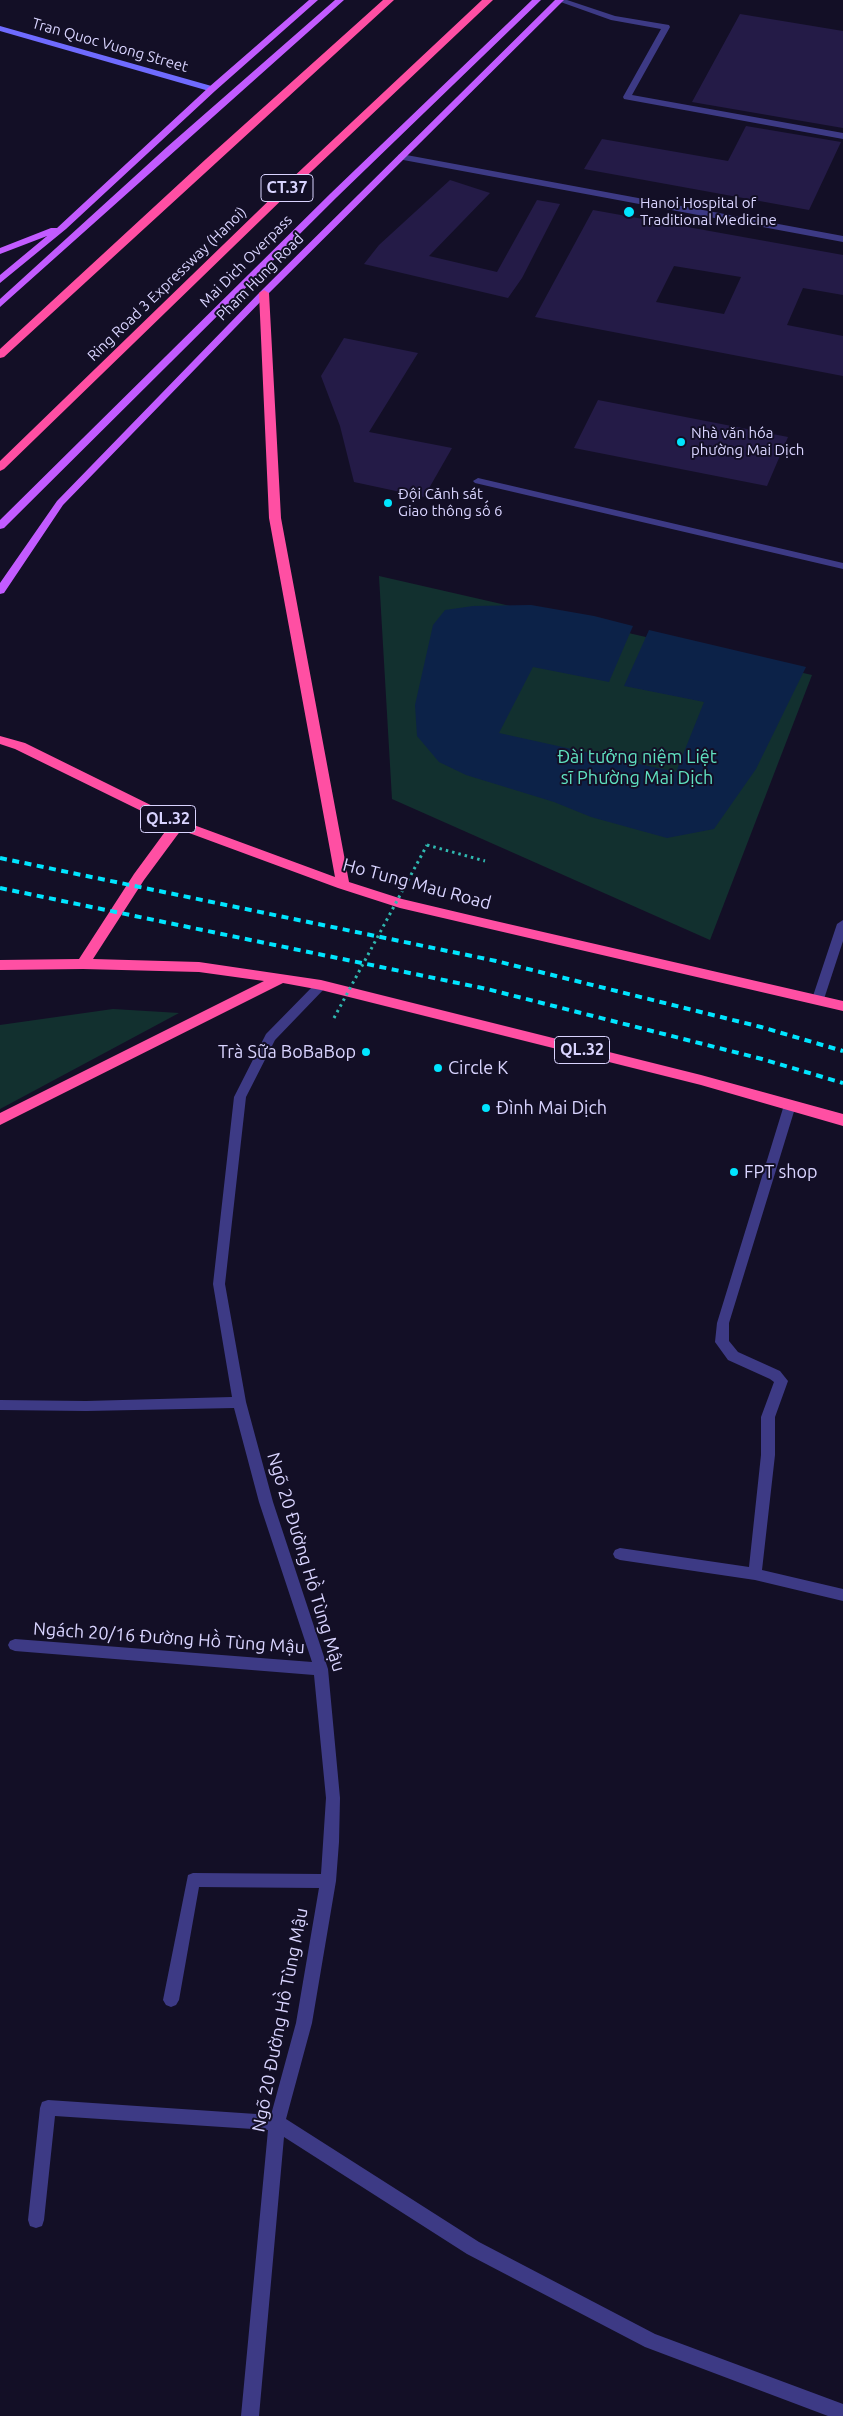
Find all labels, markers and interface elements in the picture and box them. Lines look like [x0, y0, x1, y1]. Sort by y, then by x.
street label: Tran Quoc Vuong Street [30, 14, 190, 76]
road number: CT.37 [261, 174, 313, 202]
place label: Hanoi Hospital of Traditional Medicine [640, 194, 777, 229]
street label: Ring Road 3 Expressway (Hanoi) [84, 203, 250, 365]
marker: Hanoi Hospital of Traditional Medicine [622, 205, 636, 219]
street label: Mai Dich Overpass [196, 211, 296, 311]
street label: Pham Hung Road [213, 230, 307, 324]
place label: Nhà văn hóa phường Mai Dịch [691, 424, 804, 459]
marker: Nhà văn hóa phường Mai Dịch [675, 436, 687, 448]
place label: Đội Cảnh sát Giao thông số 6 [398, 485, 503, 520]
marker: Đội Cảnh sát Giao thông số 6 [382, 497, 394, 509]
park label: Đài tưởng niệm Liệt sĩ Phường Mai Dịch [557, 746, 717, 789]
road number: QL.32 [140, 806, 196, 832]
street label: Ho Tung Mau Road [341, 854, 493, 914]
road number: QL.32 [554, 1036, 610, 1064]
place label: Trà Sữa BoBaBop [218, 1041, 356, 1063]
marker: Trà Sữa BoBaBop [360, 1046, 372, 1058]
place label: Circle K [448, 1057, 508, 1079]
marker: Circle K [432, 1062, 444, 1074]
place label: Đình Mai Dịch [496, 1097, 607, 1119]
marker: Đình Mai Dịch [480, 1102, 492, 1114]
place label: FPT shop [744, 1161, 818, 1183]
marker: FPT shop [728, 1166, 740, 1178]
street label: Ngõ 20 Đường Hồ Tùng Mậu [262, 1450, 350, 1674]
street label: Ngách 20/16 Đường Hồ Tùng Mậu [32, 1618, 306, 1658]
street label: Ngõ 20 Đường Hồ Tùng Mậu [248, 1906, 312, 2134]

